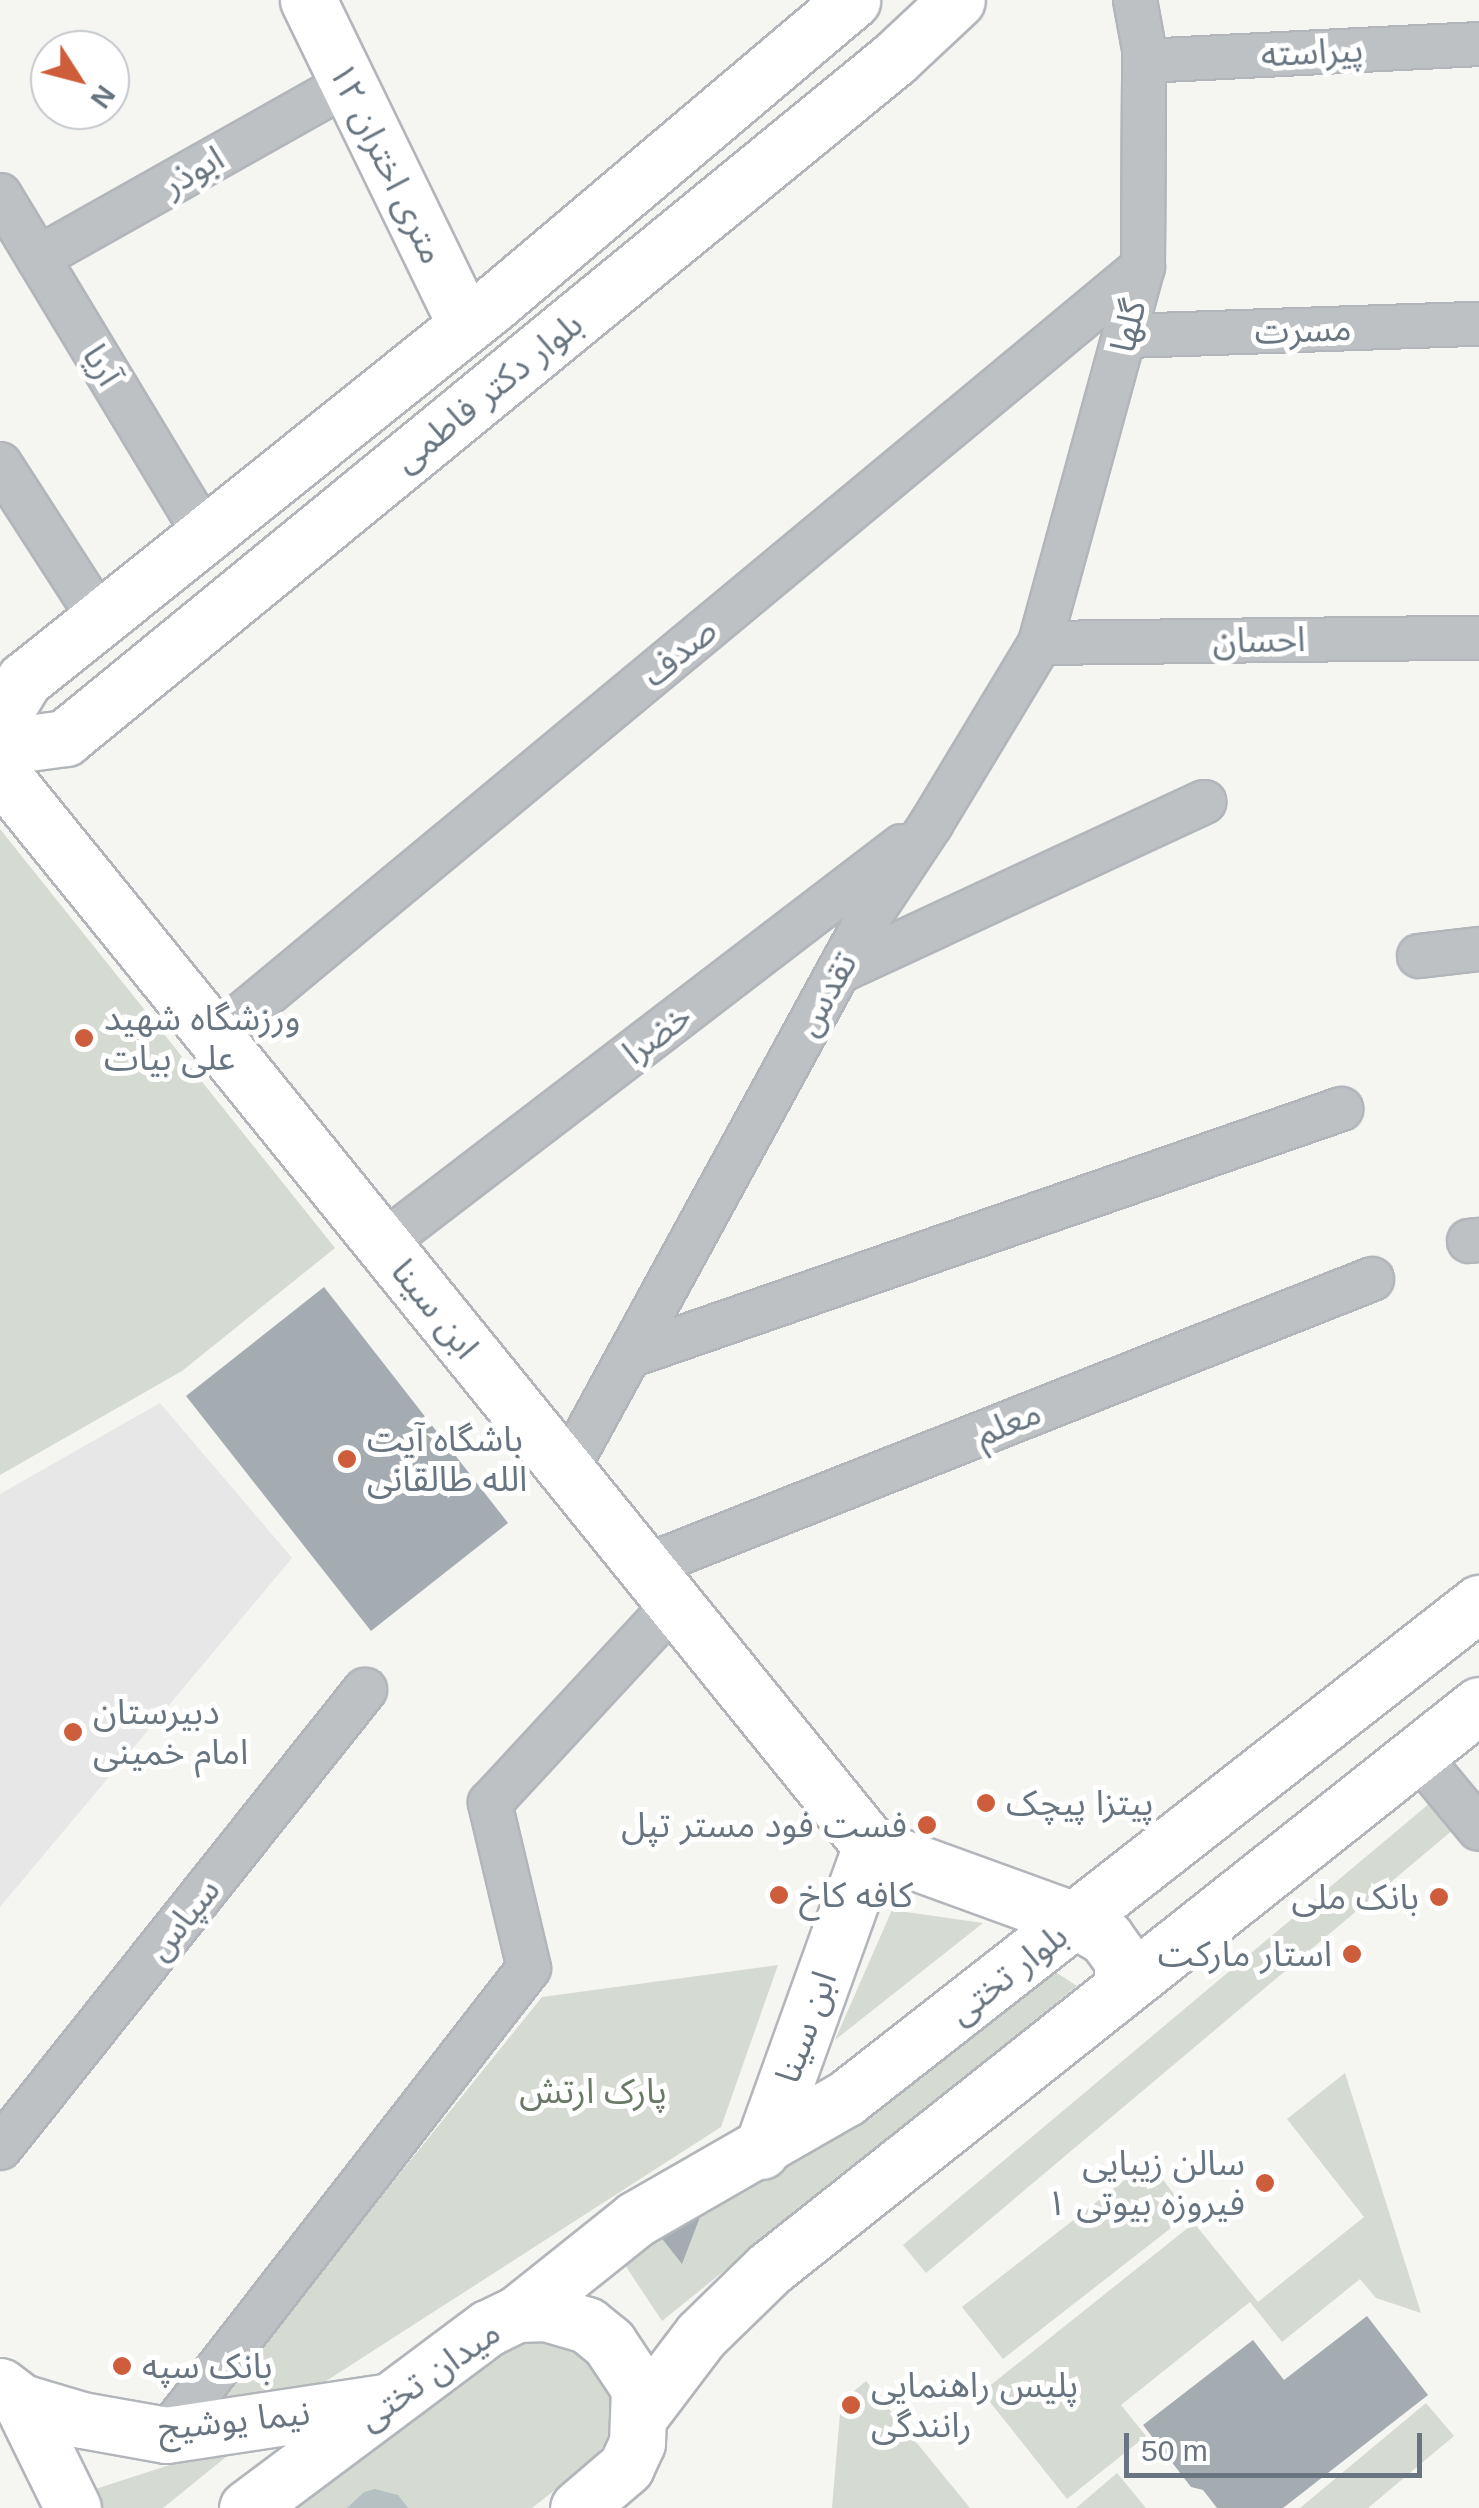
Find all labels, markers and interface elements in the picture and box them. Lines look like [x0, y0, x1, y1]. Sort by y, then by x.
street label: پیراسته [1260, 28, 1364, 76]
north arrow [30, 30, 130, 130]
street label: ۱۲ متری اختران [320, 56, 454, 270]
text: N [85, 79, 122, 114]
street label: ابوذر [155, 137, 231, 205]
street label: گلها [1101, 295, 1155, 357]
street label: بلوار دکتر فاطمی [385, 303, 591, 481]
street label: مسرت [1254, 307, 1352, 353]
street label: آریا [74, 337, 130, 393]
street label: صدف [633, 609, 725, 695]
street label: احسان [1212, 618, 1306, 662]
street label: تقدس [786, 945, 866, 1043]
street label: خضرا [614, 995, 700, 1073]
place label: ورزشگاه شهید علی بیات [104, 997, 300, 1079]
marker: ورزشگاه شهید علی بیات [73, 1027, 95, 1049]
street label: ابن سینا [382, 1251, 488, 1367]
street label: معلم [969, 1391, 1047, 1455]
place label: باشگاه آیت الله طالقانی [367, 1418, 527, 1500]
marker: باشگاه آیت الله طالقانی [336, 1448, 358, 1470]
place label: دبیرستان امام خمینی [93, 1691, 248, 1773]
marker: دبیرستان امام خمینی [62, 1721, 84, 1743]
place label: پیتزا پیچک [1006, 1782, 1154, 1824]
marker: پیتزا پیچک [975, 1792, 997, 1814]
place label: فست فود مستر تپل [621, 1804, 907, 1846]
marker: فست فود مستر تپل [916, 1814, 938, 1836]
street label: سپاس [137, 1870, 229, 1968]
place label: کافه کاخ [799, 1874, 913, 1916]
place label: بانک ملی [1292, 1876, 1419, 1918]
marker: کافه کاخ [768, 1884, 790, 1906]
marker: بانک ملی [1428, 1886, 1450, 1908]
street label: بلوار تختی [940, 1915, 1076, 2033]
place label: استار مارکت [1158, 1933, 1332, 1975]
marker: استار مارکت [1341, 1943, 1363, 1965]
street label: ابن سینا [766, 1965, 846, 2089]
park label: پارک ارتش [519, 2070, 667, 2112]
place label: سالن زیبایی فیروزه بیوتی ۱ [1046, 2142, 1245, 2224]
marker: سالن زیبایی فیروزه بیوتی ۱ [1254, 2172, 1276, 2194]
street label: میدان تختی [350, 2311, 508, 2439]
place label: بانک سپه [142, 2345, 272, 2387]
marker: بانک سپه [111, 2355, 133, 2377]
place label: پلیس راهنمایی رانندگی [871, 2364, 1078, 2446]
street label: نیما یوشیج [156, 2391, 312, 2449]
marker: پلیس راهنمایی رانندگی [840, 2394, 862, 2416]
scale bar [1129, 2413, 1426, 2475]
text: 50 m [1141, 2434, 1208, 2467]

